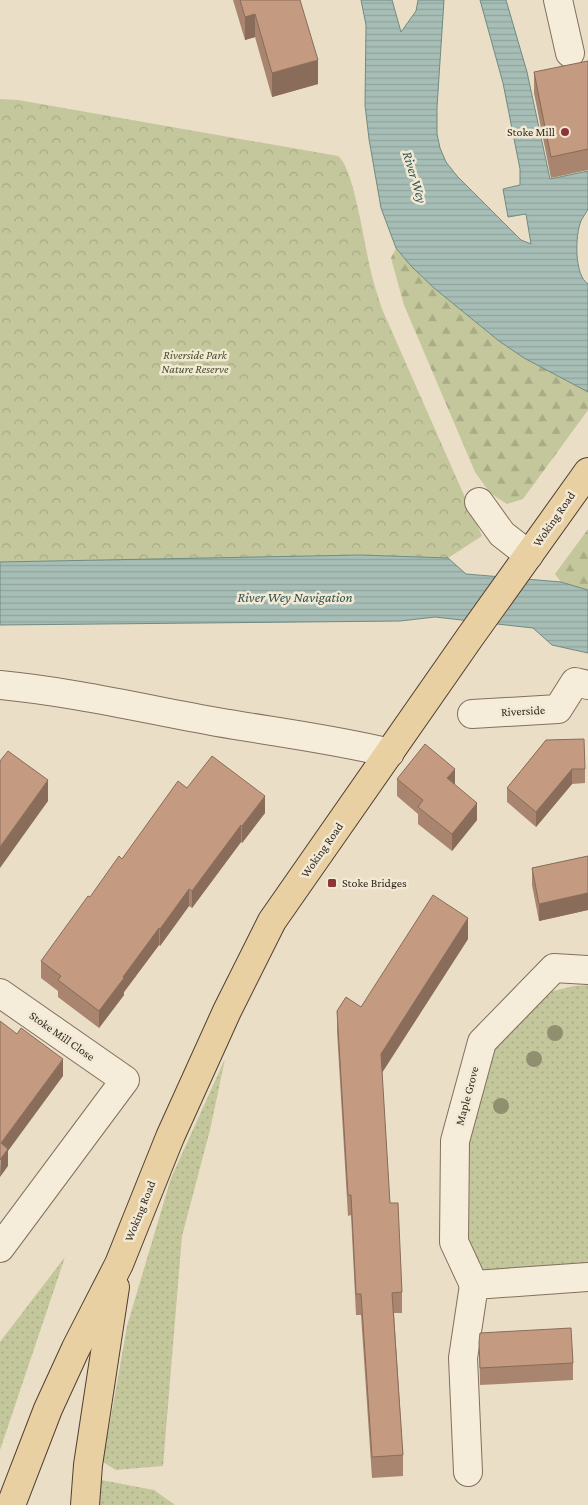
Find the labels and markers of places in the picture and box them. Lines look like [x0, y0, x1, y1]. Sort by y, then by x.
place label: Stoke Mill [507, 125, 555, 139]
marker: Stoke Mill [559, 126, 571, 138]
place label: Stoke Bridges [342, 876, 407, 890]
marker: Stoke Bridges [326, 877, 338, 889]

